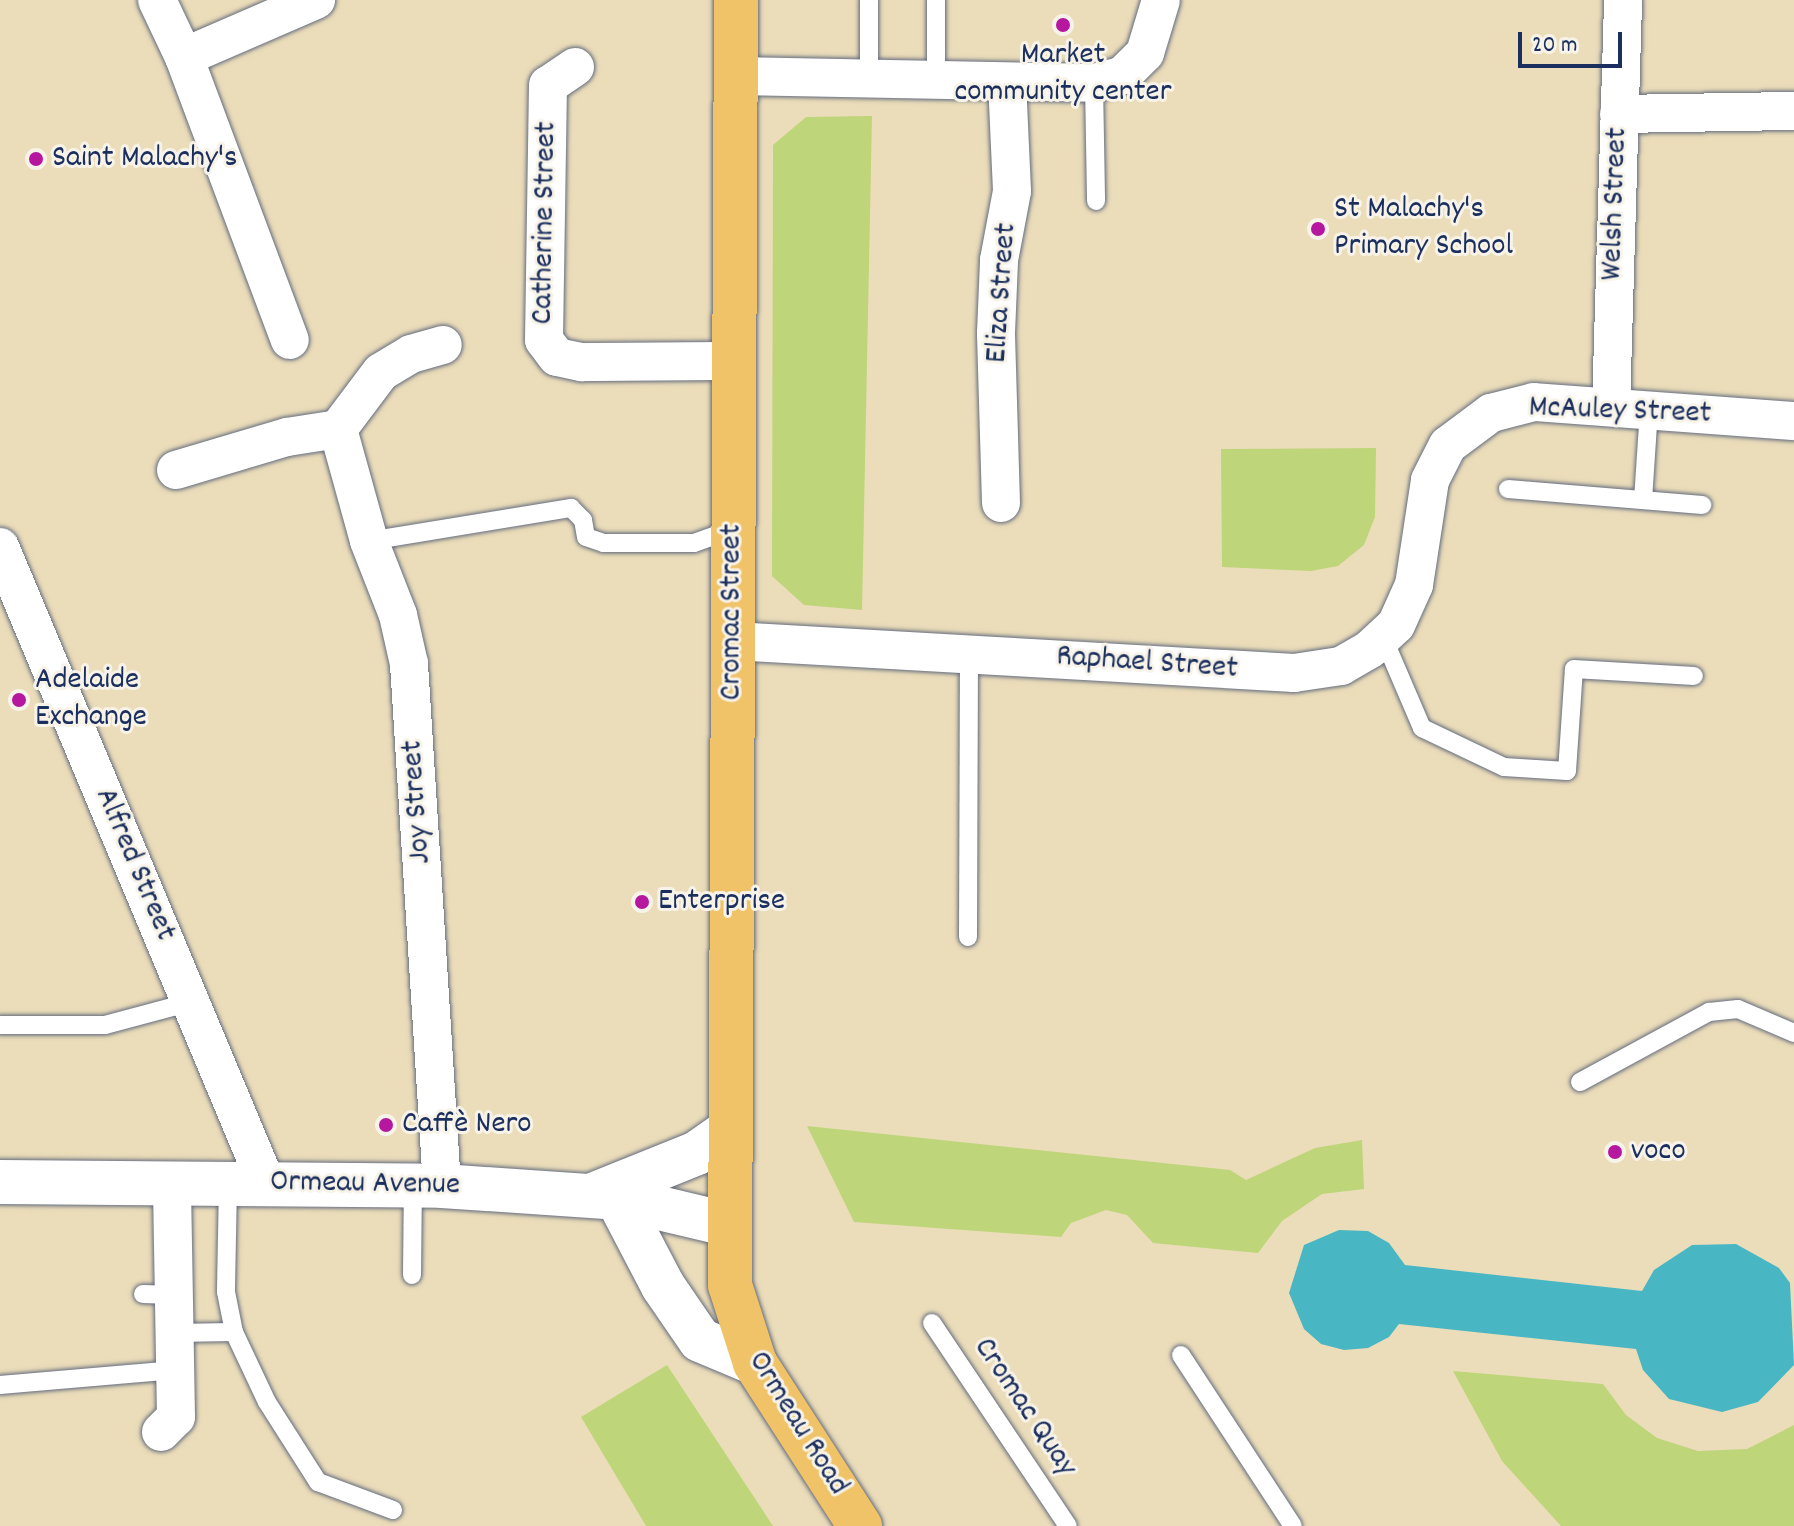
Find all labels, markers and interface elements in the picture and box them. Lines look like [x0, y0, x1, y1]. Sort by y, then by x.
marker: Market community center [1054, 16, 1072, 34]
scale bar [1522, 16, 1626, 66]
text: 20 m [1532, 29, 1578, 63]
place label: Market community center [954, 38, 1172, 113]
street label: Catherine Street [525, 121, 567, 325]
street label: Welsh Street [1594, 127, 1638, 281]
place label: Saint Malachy's [52, 140, 238, 178]
marker: Saint Malachy's [27, 150, 45, 168]
place label: St Malachy's Primary School [1334, 192, 1513, 267]
marker: St Malachy's Primary School [1309, 220, 1327, 238]
street label: Eliza Street [979, 222, 1027, 364]
street label: McAuley Street [1528, 390, 1712, 434]
street label: Cromac Street [714, 524, 752, 700]
street label: Raphael Street [1055, 639, 1239, 689]
place label: Adelaide Exchange [35, 663, 147, 738]
marker: Adelaide Exchange [10, 691, 28, 709]
street label: Joy Street [395, 739, 441, 865]
street label: Alfred Street [85, 783, 183, 947]
place label: Enterprise [658, 883, 785, 921]
marker: Enterprise [633, 893, 651, 911]
place label: Caffè Nero [402, 1106, 532, 1144]
marker: Caffè Nero [377, 1116, 395, 1134]
place label: voco [1631, 1133, 1686, 1171]
marker: voco [1606, 1143, 1624, 1161]
street label: Ormeau Avenue [270, 1164, 460, 1206]
street label: Cromac Quay [963, 1331, 1085, 1485]
street label: Ormeau Road [738, 1345, 856, 1503]

